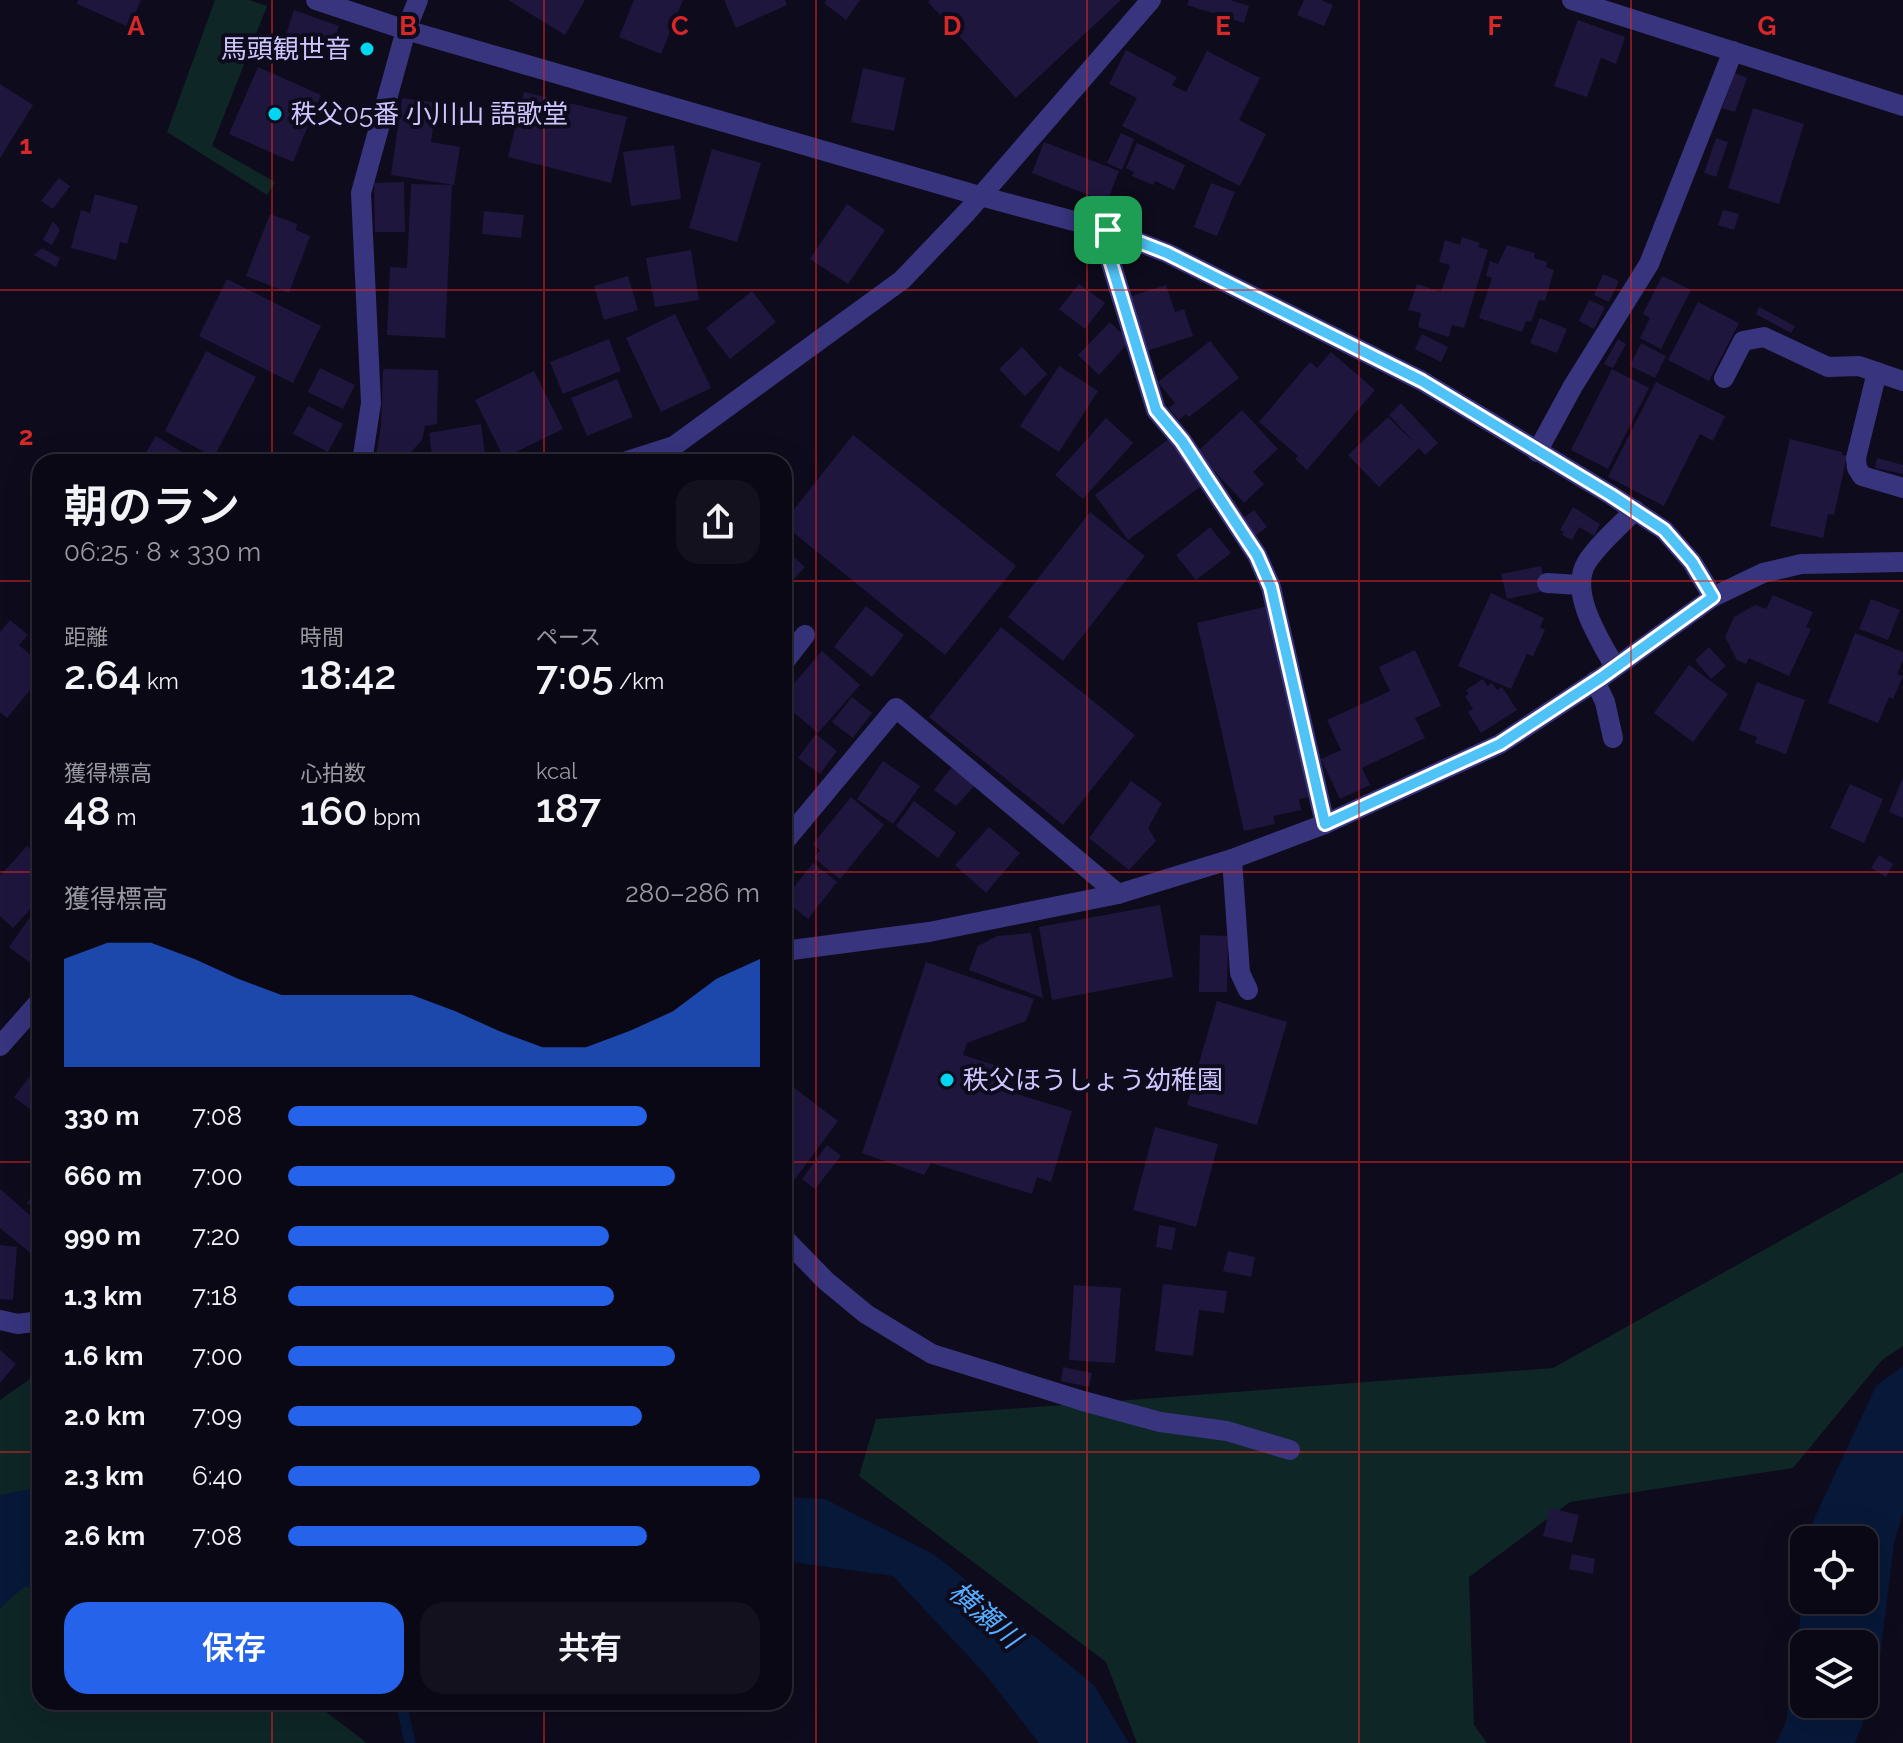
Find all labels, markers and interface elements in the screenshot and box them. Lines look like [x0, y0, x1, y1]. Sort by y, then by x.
text: A [127, 11, 145, 41]
text: B [399, 11, 417, 41]
text: C [671, 11, 689, 41]
text: D [943, 11, 961, 41]
text: E [1215, 11, 1231, 41]
text: F [1488, 11, 1503, 41]
text: G [1758, 11, 1776, 41]
place label: 馬頭観世音 [221, 34, 351, 64]
marker: 馬頭観世音 [358, 40, 376, 58]
place label: 秩父05番 小川山 語歌堂 [291, 99, 568, 129]
marker: 秩父05番 小川山 語歌堂 [266, 105, 284, 123]
text: 1 [20, 130, 33, 160]
pin [1074, 196, 1142, 264]
icon: arrive [1086, 208, 1130, 252]
text: 2 [19, 421, 33, 451]
button: share [676, 480, 760, 564]
text: 朝のラン [64, 481, 240, 532]
text: 06:25 · 8 × 330 m [64, 537, 261, 567]
text: 距離 [64, 624, 108, 650]
text: 時間 [300, 624, 344, 650]
text: ペース [536, 624, 601, 650]
text: 2.64 [64, 651, 141, 698]
text: 18:42 [300, 651, 396, 698]
text: 7:05 [536, 651, 613, 698]
text: km [141, 668, 179, 694]
text: /km [613, 668, 664, 694]
text: kcal [536, 758, 577, 784]
text: 獲得標高 [64, 760, 152, 786]
text: 心拍数 [300, 760, 366, 786]
text: 187 [536, 784, 601, 831]
text: 48 [64, 787, 111, 834]
text: 160 [300, 787, 368, 834]
text: m [111, 804, 136, 830]
text: bpm [368, 804, 421, 830]
text: 280–286 m [625, 878, 760, 908]
text: 獲得標高 [64, 884, 168, 914]
place label: 秩父ほうしょう幼稚園 [963, 1065, 1223, 1095]
marker: 秩父ほうしょう幼稚園 [938, 1071, 956, 1089]
text: 330 m [64, 1101, 139, 1131]
text: 7:08 [192, 1101, 242, 1131]
text: 660 m [64, 1161, 142, 1191]
text: 7:00 [192, 1161, 243, 1191]
text: 990 m [64, 1221, 141, 1251]
text: 7:20 [192, 1221, 240, 1251]
text: 1.3 km [64, 1281, 142, 1311]
text: 7:18 [192, 1281, 237, 1311]
text: 1.6 km [64, 1341, 143, 1371]
text: 7:00 [192, 1341, 243, 1371]
text: 2.0 km [64, 1401, 145, 1431]
text: 7:09 [192, 1401, 242, 1431]
text: 2.3 km [64, 1461, 144, 1491]
text: 6:40 [192, 1461, 243, 1491]
text: 2.6 km [64, 1521, 145, 1551]
text: 7:08 [192, 1521, 242, 1551]
map controls [1790, 1526, 1878, 1718]
button: locate [1790, 1526, 1878, 1614]
water label: 横瀬川 [942, 1575, 1030, 1657]
button: 保存 [64, 1602, 404, 1694]
button: 共有 [420, 1602, 760, 1694]
button: layers [1790, 1630, 1878, 1718]

